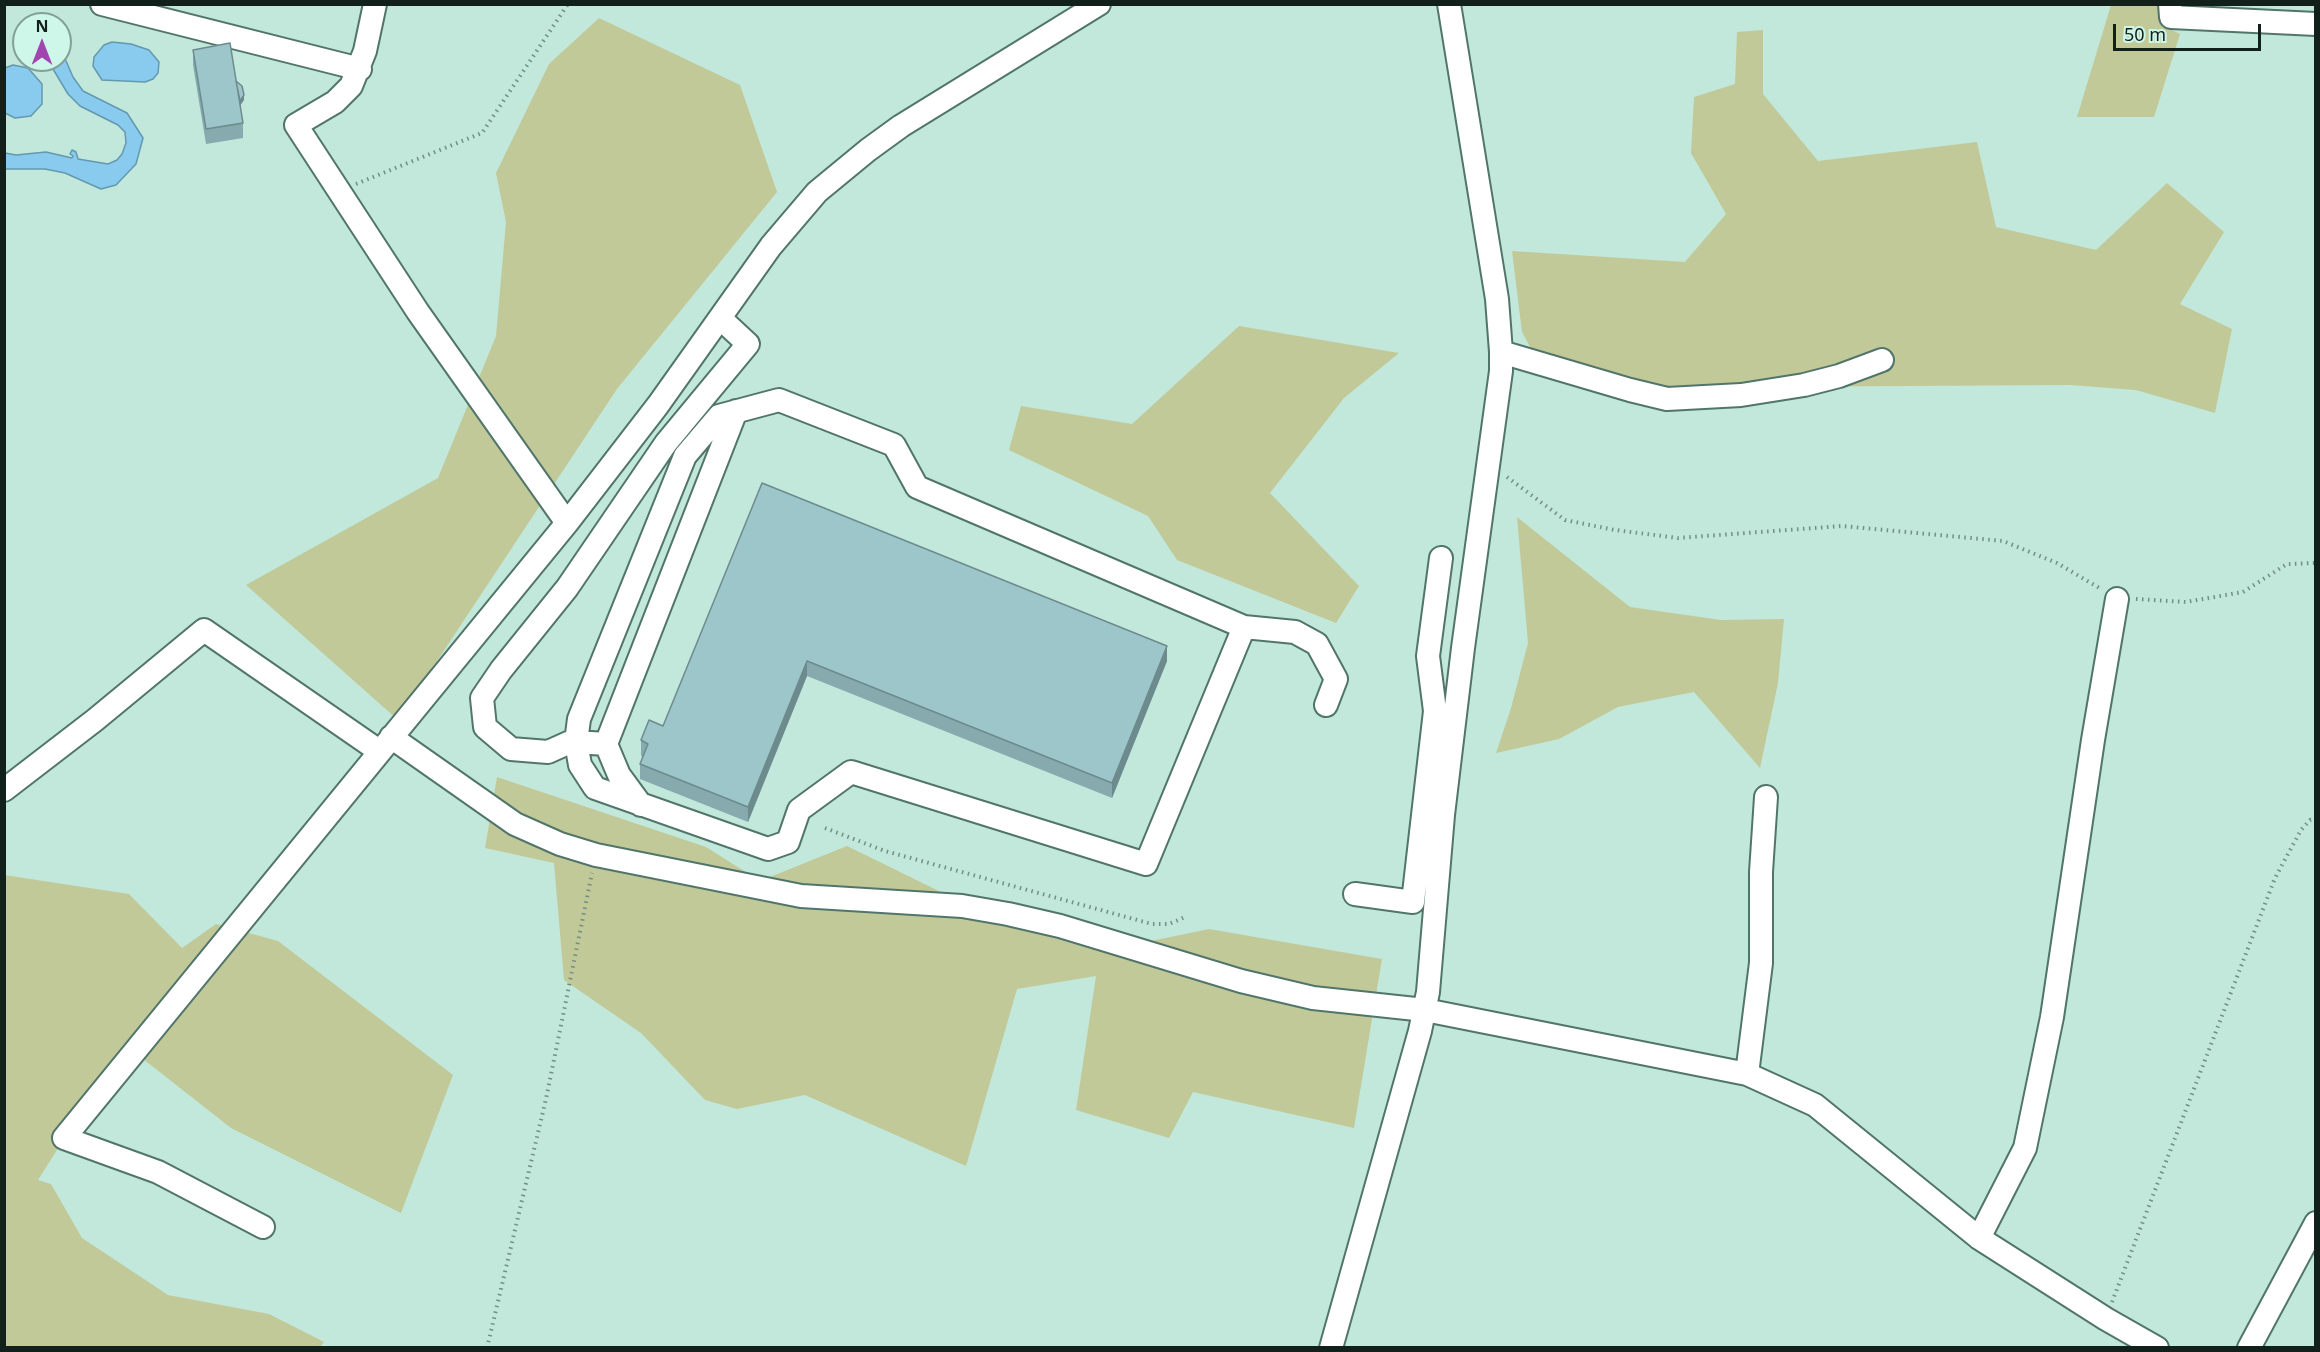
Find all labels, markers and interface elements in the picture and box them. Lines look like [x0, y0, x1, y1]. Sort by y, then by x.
north arrow [12, 12, 72, 72]
scale bar [2116, 12, 2264, 50]
text: N [35, 15, 49, 37]
text: 50 m [2124, 22, 2166, 46]

